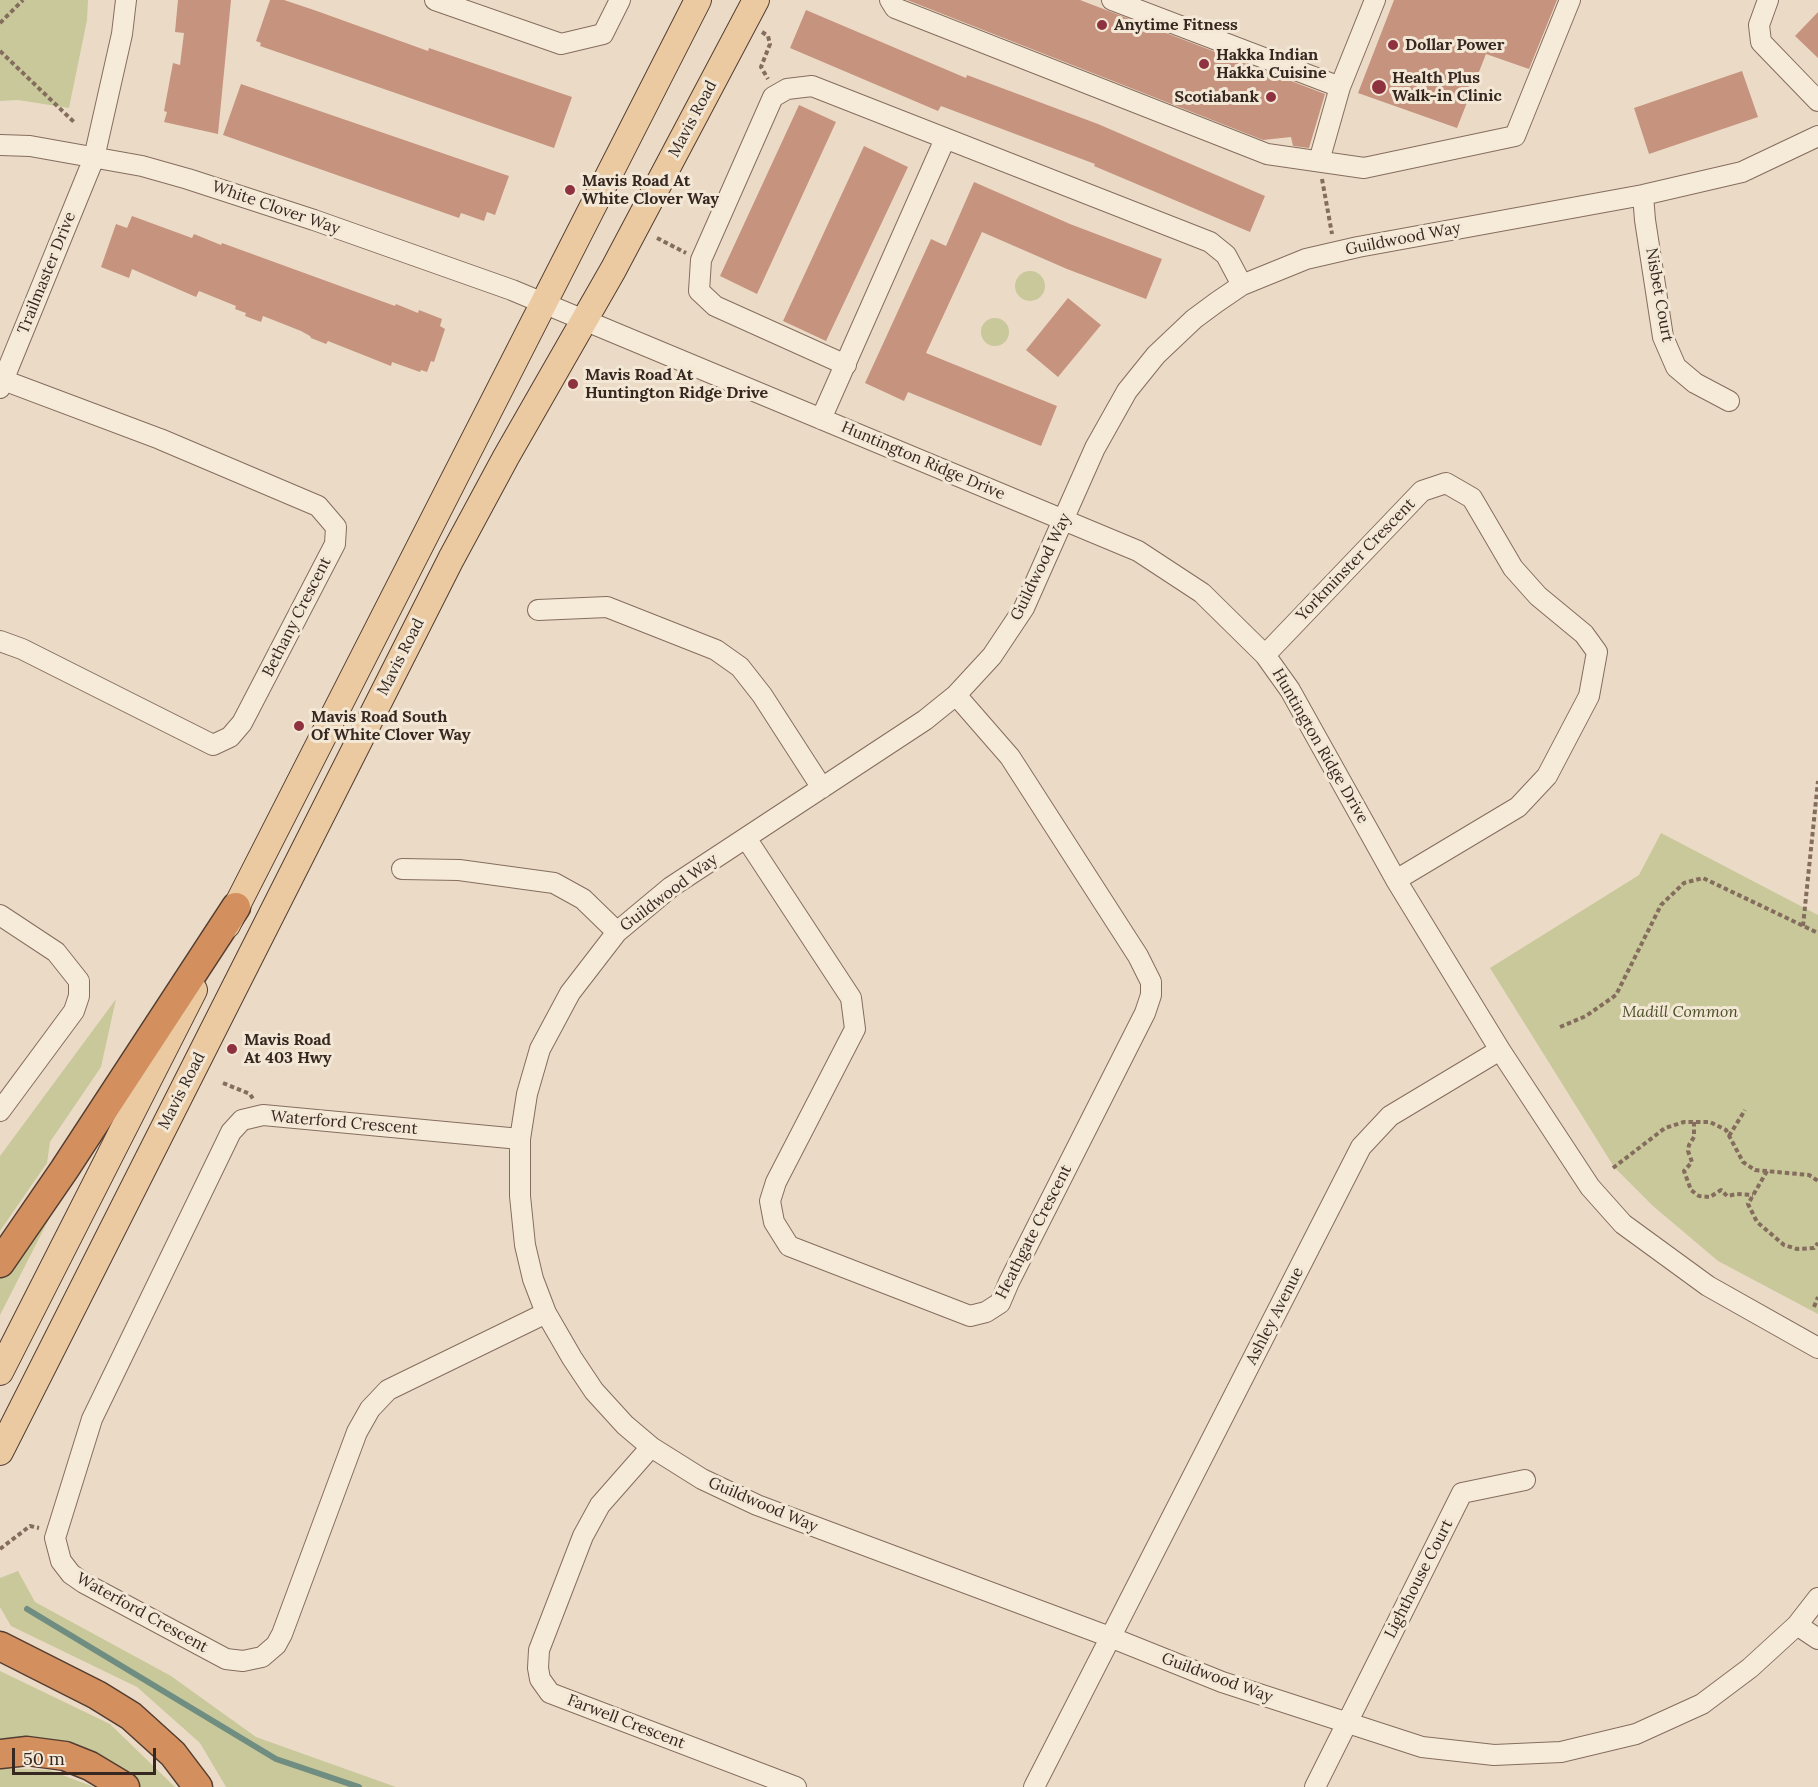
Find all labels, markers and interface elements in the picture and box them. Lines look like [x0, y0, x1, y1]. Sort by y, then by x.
place label: Anytime Fitness [1114, 15, 1238, 35]
marker: Anytime Fitness [1095, 18, 1109, 32]
place label: Dollar Power [1405, 35, 1504, 55]
marker: Dollar Power [1386, 38, 1400, 52]
place label: Hakka Indian Hakka Cuisine [1216, 45, 1327, 83]
marker: Hakka Indian Hakka Cuisine [1197, 57, 1211, 71]
place label: Health Plus Walk-in Clinic [1392, 68, 1502, 106]
street label: Mavis Road [665, 77, 721, 161]
marker: Health Plus Walk-in Clinic [1370, 78, 1388, 96]
place label: Scotiabank [1175, 87, 1259, 107]
marker: Scotiabank [1264, 90, 1278, 104]
place label: Mavis Road At White Clover Way [582, 171, 719, 209]
street label: White Clover Way [209, 177, 343, 239]
marker: Mavis Road At White Clover Way [563, 183, 577, 197]
street label: Trailmaster Drive [14, 209, 80, 337]
street label: Guildwood Way [1344, 218, 1462, 260]
street label: Nisbet Court [1641, 246, 1677, 344]
place label: Mavis Road At Huntington Ridge Drive [585, 365, 768, 403]
marker: Mavis Road At Huntington Ridge Drive [566, 377, 580, 391]
street label: Huntington Ridge Drive [838, 418, 1008, 504]
street label: Yorkminster Crescent [1293, 495, 1419, 625]
street label: Guildwood Way [1007, 510, 1075, 624]
street label: Bethany Crescent [259, 554, 335, 680]
street label: Mavis Road [373, 615, 429, 699]
street label: Huntington Ridge Drive [1268, 665, 1372, 827]
place label: Mavis Road South Of White Clover Way [311, 707, 471, 745]
marker: Mavis Road South Of White Clover Way [292, 719, 306, 733]
street label: Guildwood Way [616, 850, 722, 936]
park label: Madill Common [1622, 1002, 1738, 1022]
place label: Mavis Road At 403 Hwy [244, 1030, 331, 1068]
marker: Mavis Road At 403 Hwy [225, 1042, 239, 1056]
street label: Mavis Road [154, 1049, 210, 1133]
street label: Waterford Crescent [270, 1107, 418, 1139]
street label: Heathgate Crescent [992, 1162, 1076, 1302]
street label: Ashley Avenue [1242, 1264, 1308, 1368]
street label: Guildwood Way [705, 1473, 821, 1537]
street label: Lighthouse Court [1381, 1516, 1457, 1642]
street label: Waterford Crescent [73, 1569, 211, 1657]
street label: Guildwood Way [1159, 1649, 1275, 1707]
street label: Farwell Crescent [564, 1691, 688, 1753]
scale bar [15, 1736, 159, 1774]
text: 50 m [23, 1747, 65, 1770]

